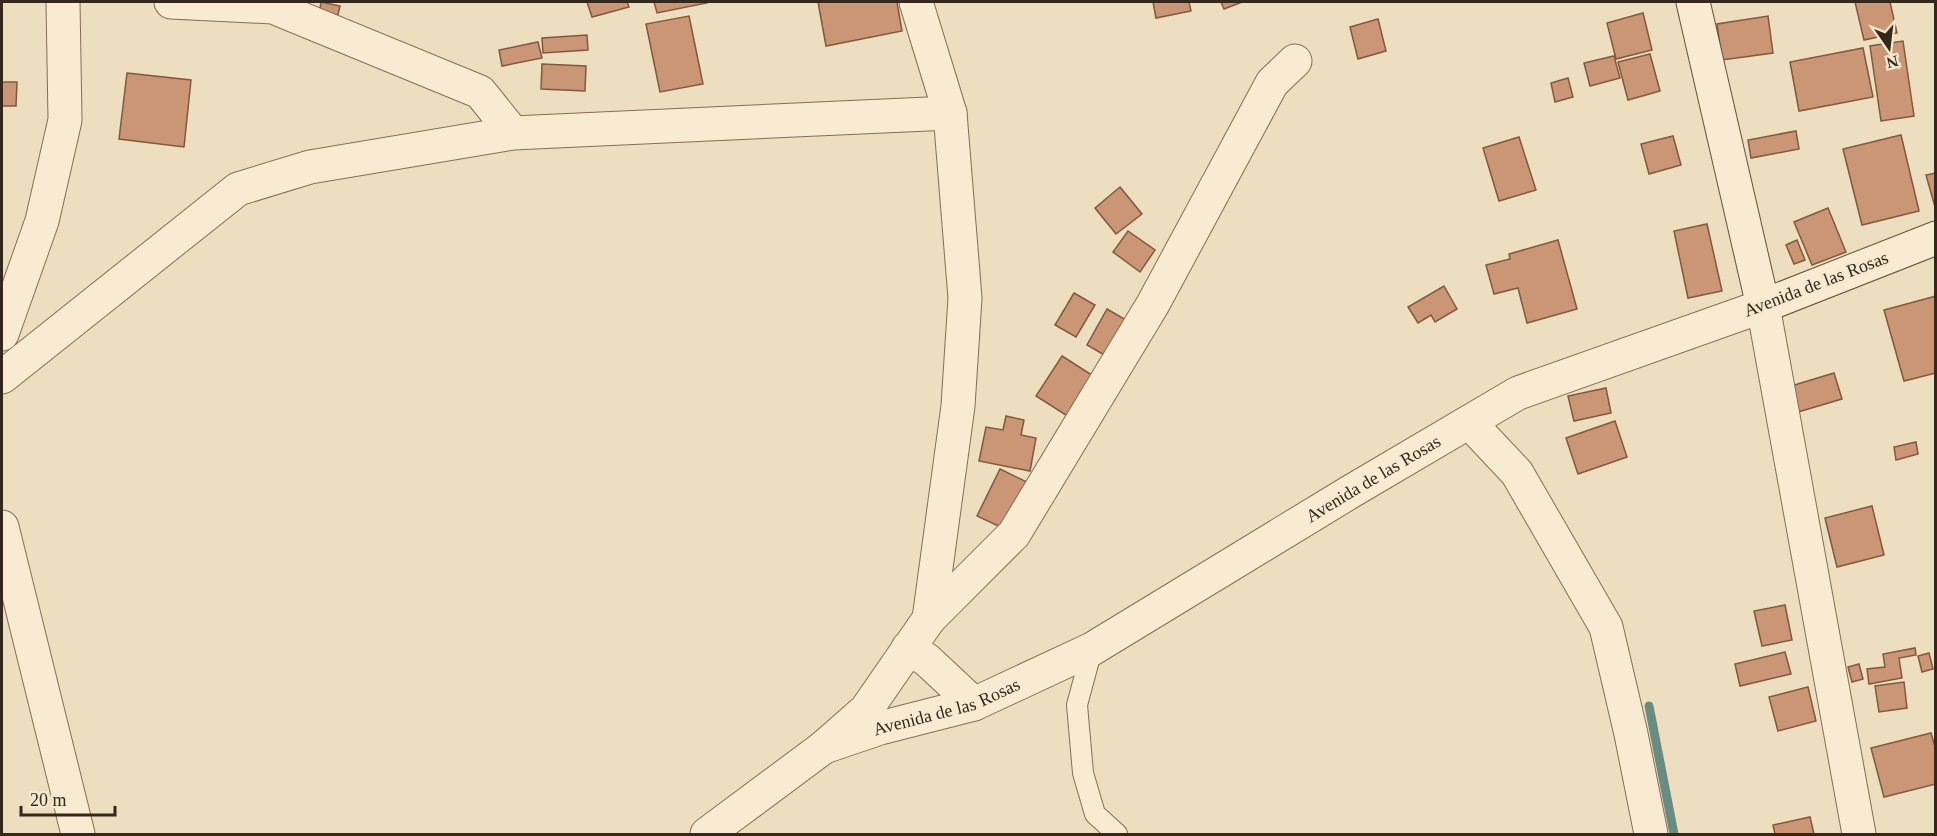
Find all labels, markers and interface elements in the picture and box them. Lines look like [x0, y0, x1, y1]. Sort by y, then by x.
north arrow [1859, 18, 1919, 78]
text: N [1884, 52, 1900, 72]
street label: Avenida de las Rosas [1741, 247, 1891, 321]
street label: Avenida de las Rosas [1302, 431, 1444, 527]
street label: Avenida de las Rosas [870, 674, 1023, 740]
scale bar [21, 779, 116, 817]
text: 20 m [30, 790, 67, 810]

